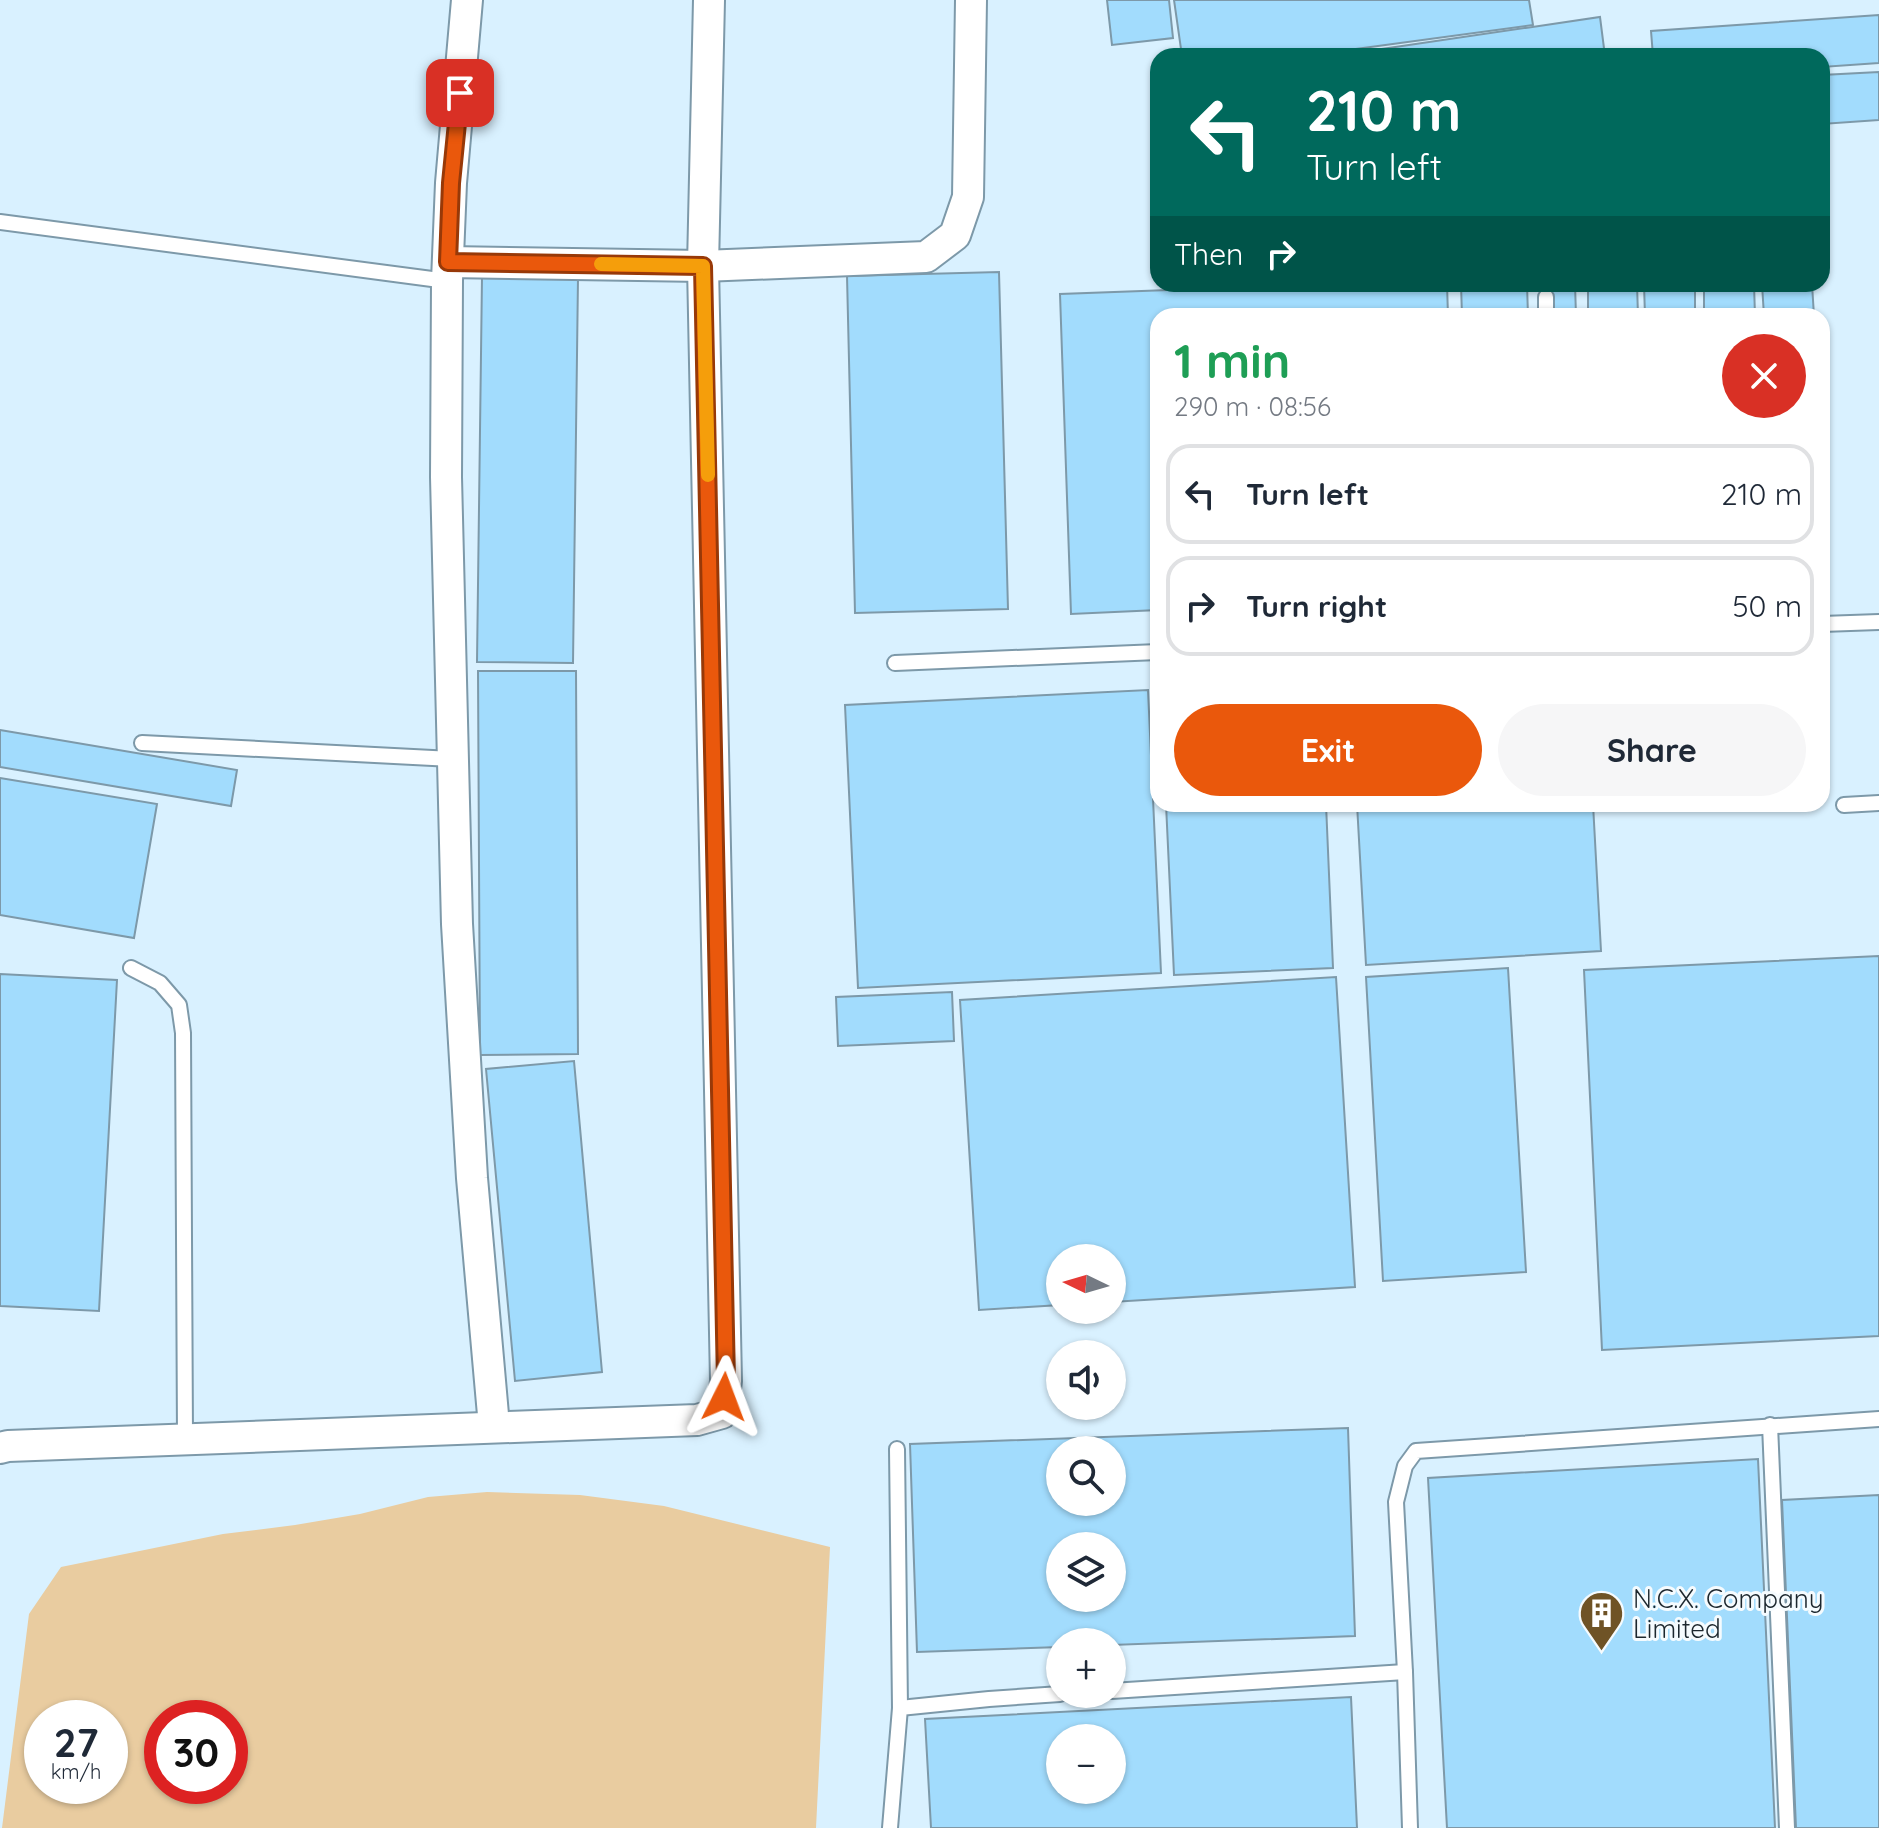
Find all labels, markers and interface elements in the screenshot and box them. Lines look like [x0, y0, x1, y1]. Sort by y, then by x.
pin [426, 59, 494, 127]
icon: arrive [438, 71, 482, 115]
text: 210 m [1306, 75, 1461, 145]
icon: left [1174, 80, 1278, 184]
text: Turn left [1306, 144, 1442, 189]
icon: right [1259, 232, 1303, 276]
text: Then [1174, 235, 1243, 273]
text: 1 min [1174, 330, 1290, 390]
button: close [1722, 334, 1806, 418]
text: 290 m · 08:56 [1174, 390, 1331, 423]
icon: left [1178, 472, 1222, 516]
text: Turn left [1246, 475, 1369, 513]
text: 210 m [1721, 475, 1802, 513]
icon: right [1178, 584, 1222, 628]
text: Turn right [1246, 587, 1387, 625]
text: 50 m [1732, 587, 1802, 625]
button: Exit [1174, 704, 1482, 796]
button: Share [1498, 704, 1806, 796]
north arrow [1046, 1244, 1126, 1324]
map controls [1046, 1244, 1126, 1804]
button: sound [1046, 1340, 1126, 1420]
position arrow [682, 1355, 766, 1439]
button: search [1046, 1436, 1126, 1516]
button: layers [1046, 1532, 1126, 1612]
place label: N.C.X. Company Limited [1633, 1582, 1823, 1645]
building icon: N.C.X. Company Limited [1578, 1590, 1626, 1653]
button: + [1046, 1628, 1126, 1708]
speed limit sign: 30 [144, 1700, 248, 1804]
text: 27 [54, 1717, 98, 1767]
button: − [1046, 1724, 1126, 1804]
text: km/h [51, 1759, 101, 1784]

